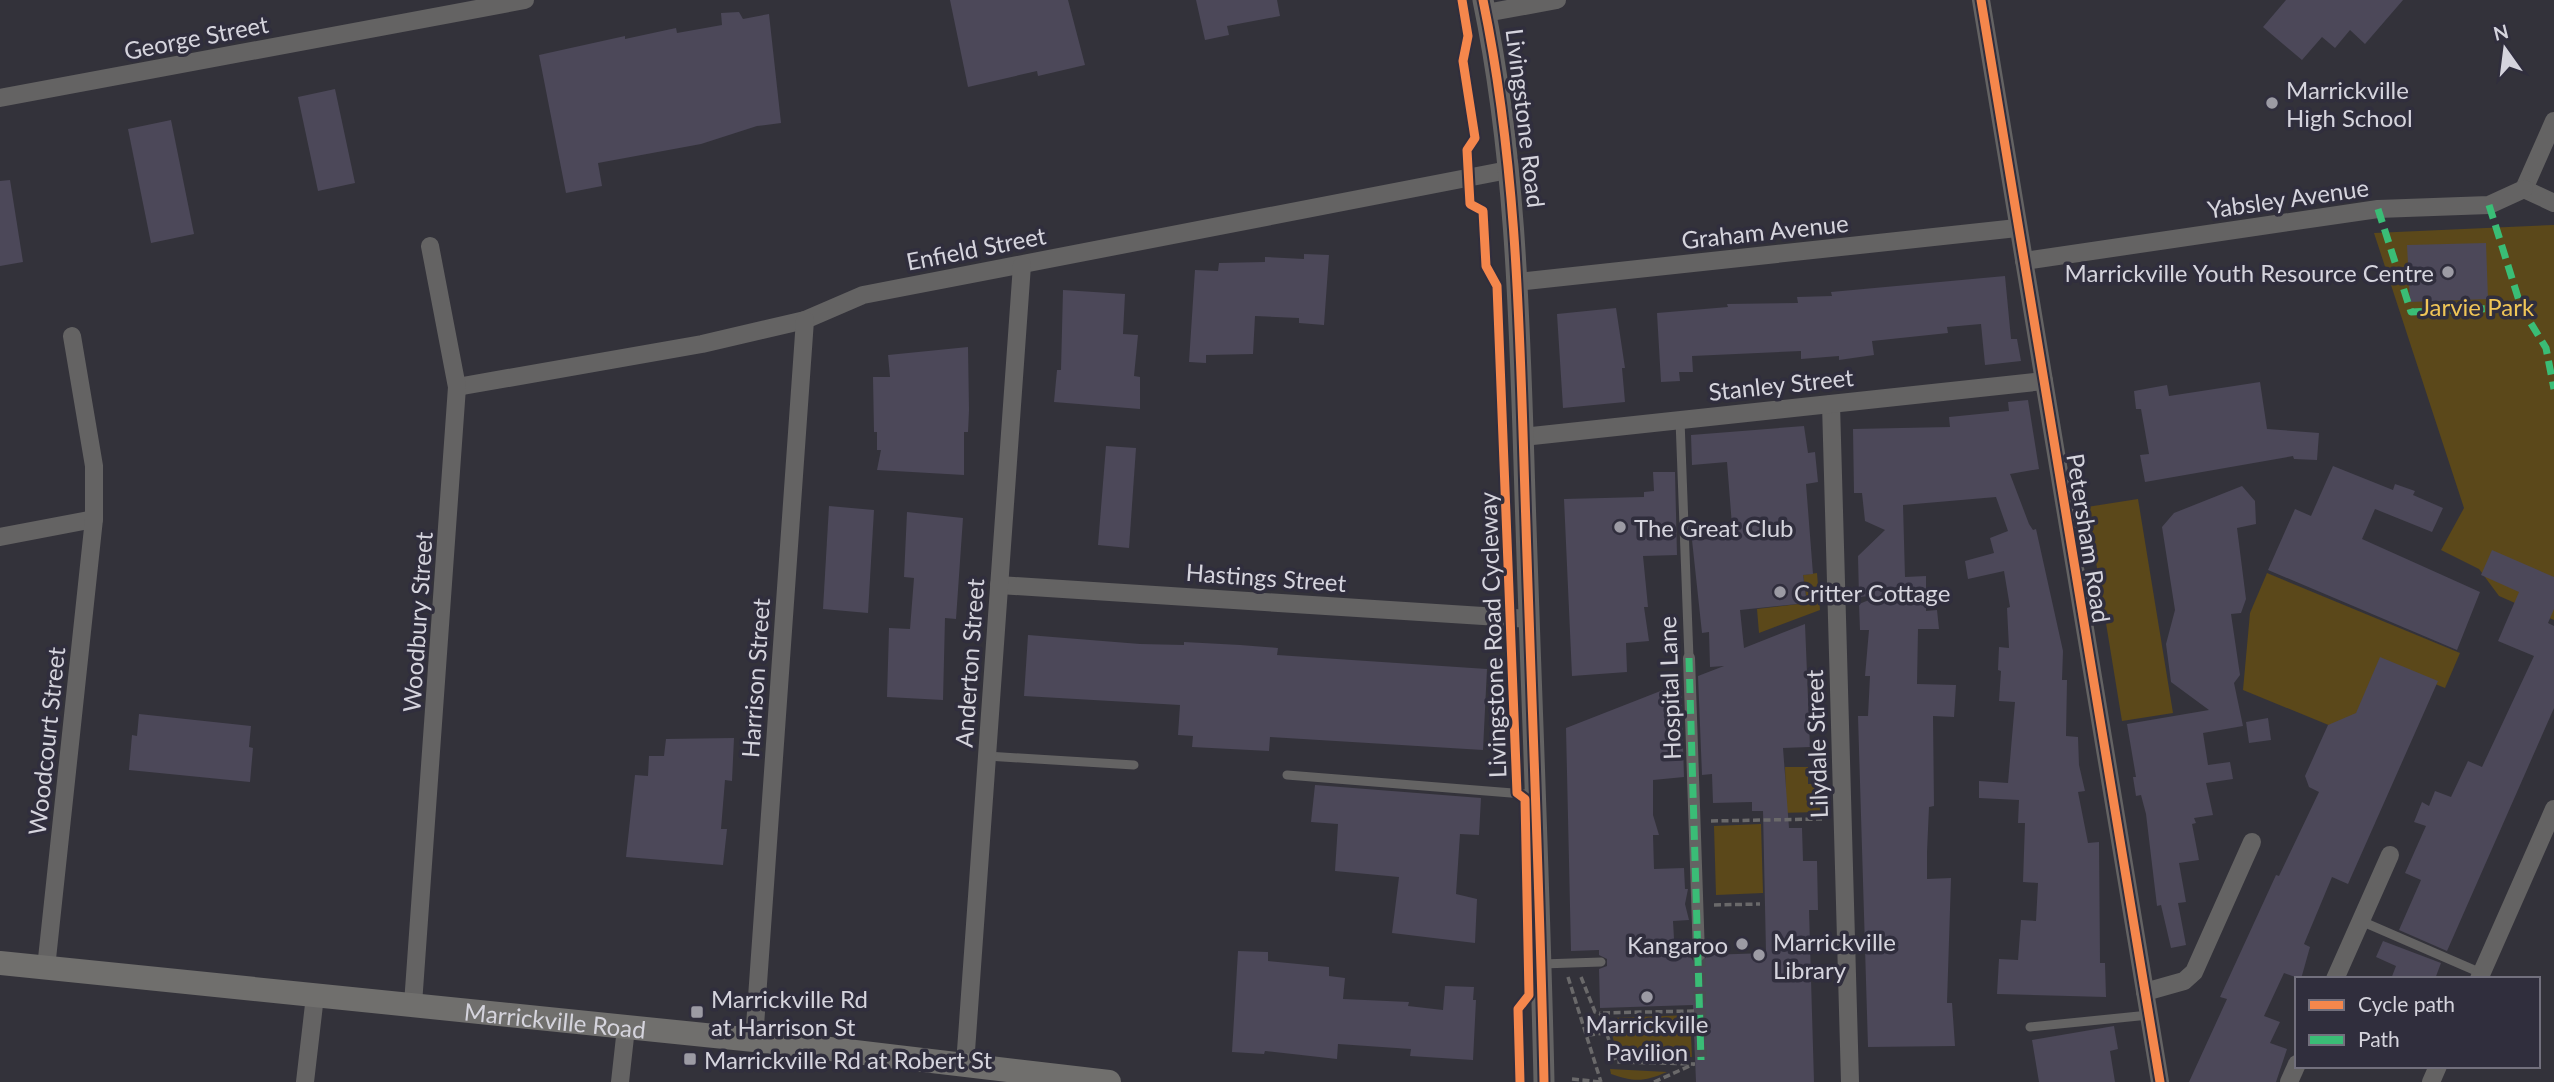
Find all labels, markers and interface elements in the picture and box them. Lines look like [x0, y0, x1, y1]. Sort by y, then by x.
street label: George Street [121, 9, 271, 65]
north arrow [2470, 14, 2540, 84]
text: N [2491, 19, 2511, 45]
street label: Livingstone Road [1501, 27, 1551, 209]
place label: Marrickville High School [2286, 75, 2413, 132]
marker: Marrickville High School [2264, 95, 2280, 111]
street label: Yabsley Avenue [2205, 172, 2371, 224]
street label: Graham Avenue [1680, 208, 1850, 254]
street label: Enfield Street [904, 220, 1049, 276]
place label: Marrickville Youth Resource Centre [2065, 258, 2434, 287]
marker: Marrickville Youth Resource Centre [2440, 264, 2456, 280]
park label: Jarvie Park [2420, 292, 2535, 321]
street label: Stanley Street [1707, 362, 1855, 406]
street label: Petersham Road [2061, 451, 2117, 625]
street label: Livingstone Road Cycleway [1472, 491, 1511, 779]
place label: The Great Club [1634, 513, 1793, 542]
marker: The Great Club [1612, 519, 1628, 535]
street label: Woodbury Street [396, 530, 438, 713]
street label: Hastings Street [1185, 557, 1348, 597]
street label: Anderton Street [949, 577, 989, 748]
place label: Critter Cottage [1794, 578, 1950, 607]
marker: Critter Cottage [1772, 584, 1788, 600]
street label: Harrison Street [735, 597, 775, 759]
street label: Hospital Lane [1652, 616, 1686, 760]
street label: Woodcourt Street [22, 645, 70, 837]
street label: Lilydale Street [1799, 669, 1833, 819]
place label: Marrickville Library [1773, 927, 1896, 984]
place label: Kangaroo [1627, 930, 1728, 959]
marker: Kangaroo [1734, 936, 1750, 952]
marker: Marrickville Library [1751, 947, 1767, 963]
legend [2295, 977, 2540, 1068]
place label: Marrickville Rd at Harrison St [711, 984, 868, 1041]
marker: Marrickville Pavilion [1639, 989, 1655, 1005]
text: Cycle path [2358, 991, 2455, 1016]
street label: Marrickville Road [463, 996, 647, 1043]
marker: Marrickville Rd at Harrison St [689, 1004, 705, 1020]
place label: Marrickville Pavilion [1586, 1009, 1708, 1066]
text: Path [2358, 1026, 2400, 1051]
place label: Marrickville Rd at Robert St [704, 1045, 992, 1074]
marker: Marrickville Rd at Robert St [682, 1051, 698, 1067]

